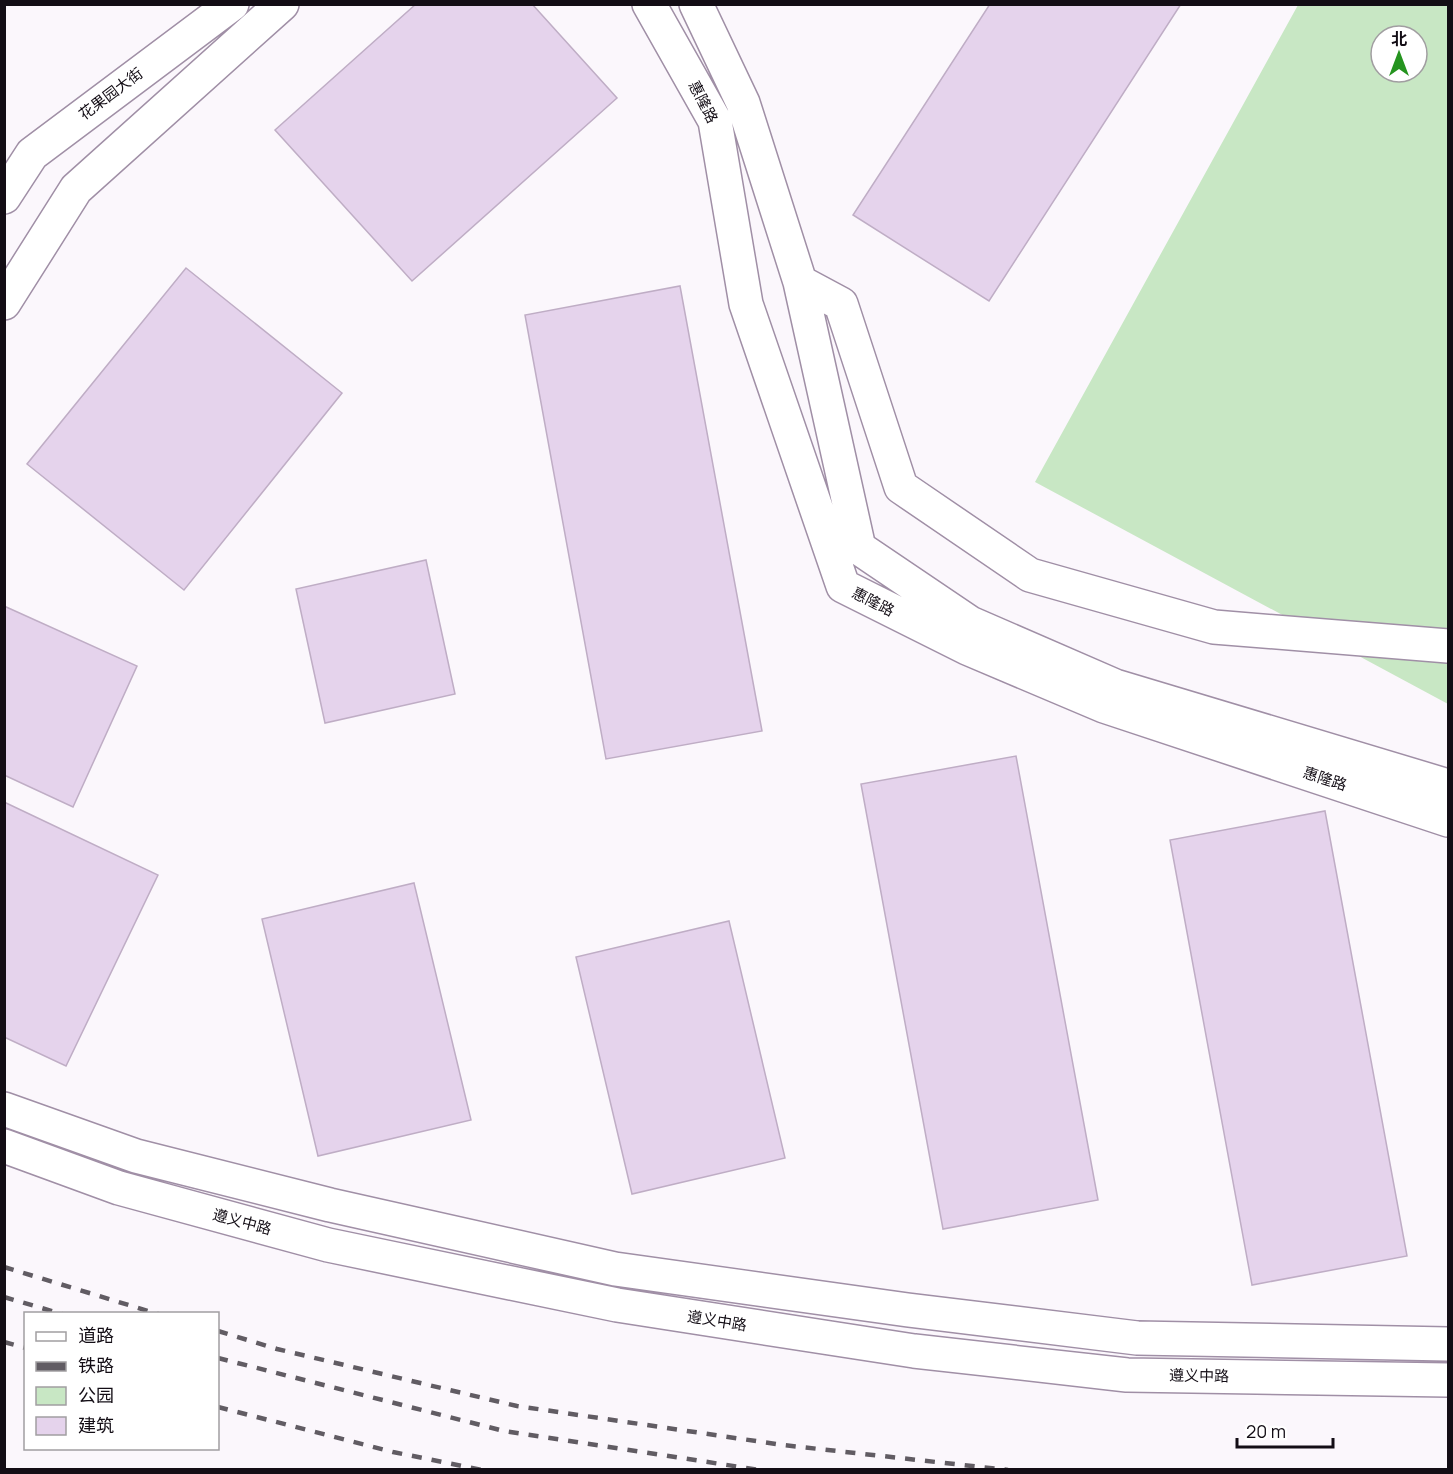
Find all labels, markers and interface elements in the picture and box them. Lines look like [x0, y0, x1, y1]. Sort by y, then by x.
north arrow [1369, 24, 1429, 84]
text: 北 [1391, 28, 1407, 50]
street label: 花果园大街 [74, 63, 147, 125]
street label: 惠隆路 [684, 77, 723, 127]
street label: 惠隆路 [848, 582, 898, 621]
street label: 惠隆路 [1301, 762, 1350, 795]
street label: 遵义中路 [210, 1204, 274, 1239]
street label: 遵义中路 [686, 1305, 748, 1336]
legend [24, 1312, 219, 1450]
text: 道路 [78, 1323, 114, 1347]
text: 铁路 [78, 1353, 114, 1377]
street label: 遵义中路 [1169, 1364, 1229, 1387]
text: 公园 [78, 1383, 114, 1407]
scale bar [1237, 1411, 1333, 1449]
text: 建筑 [78, 1413, 114, 1437]
text: 20 m [1246, 1419, 1286, 1443]

